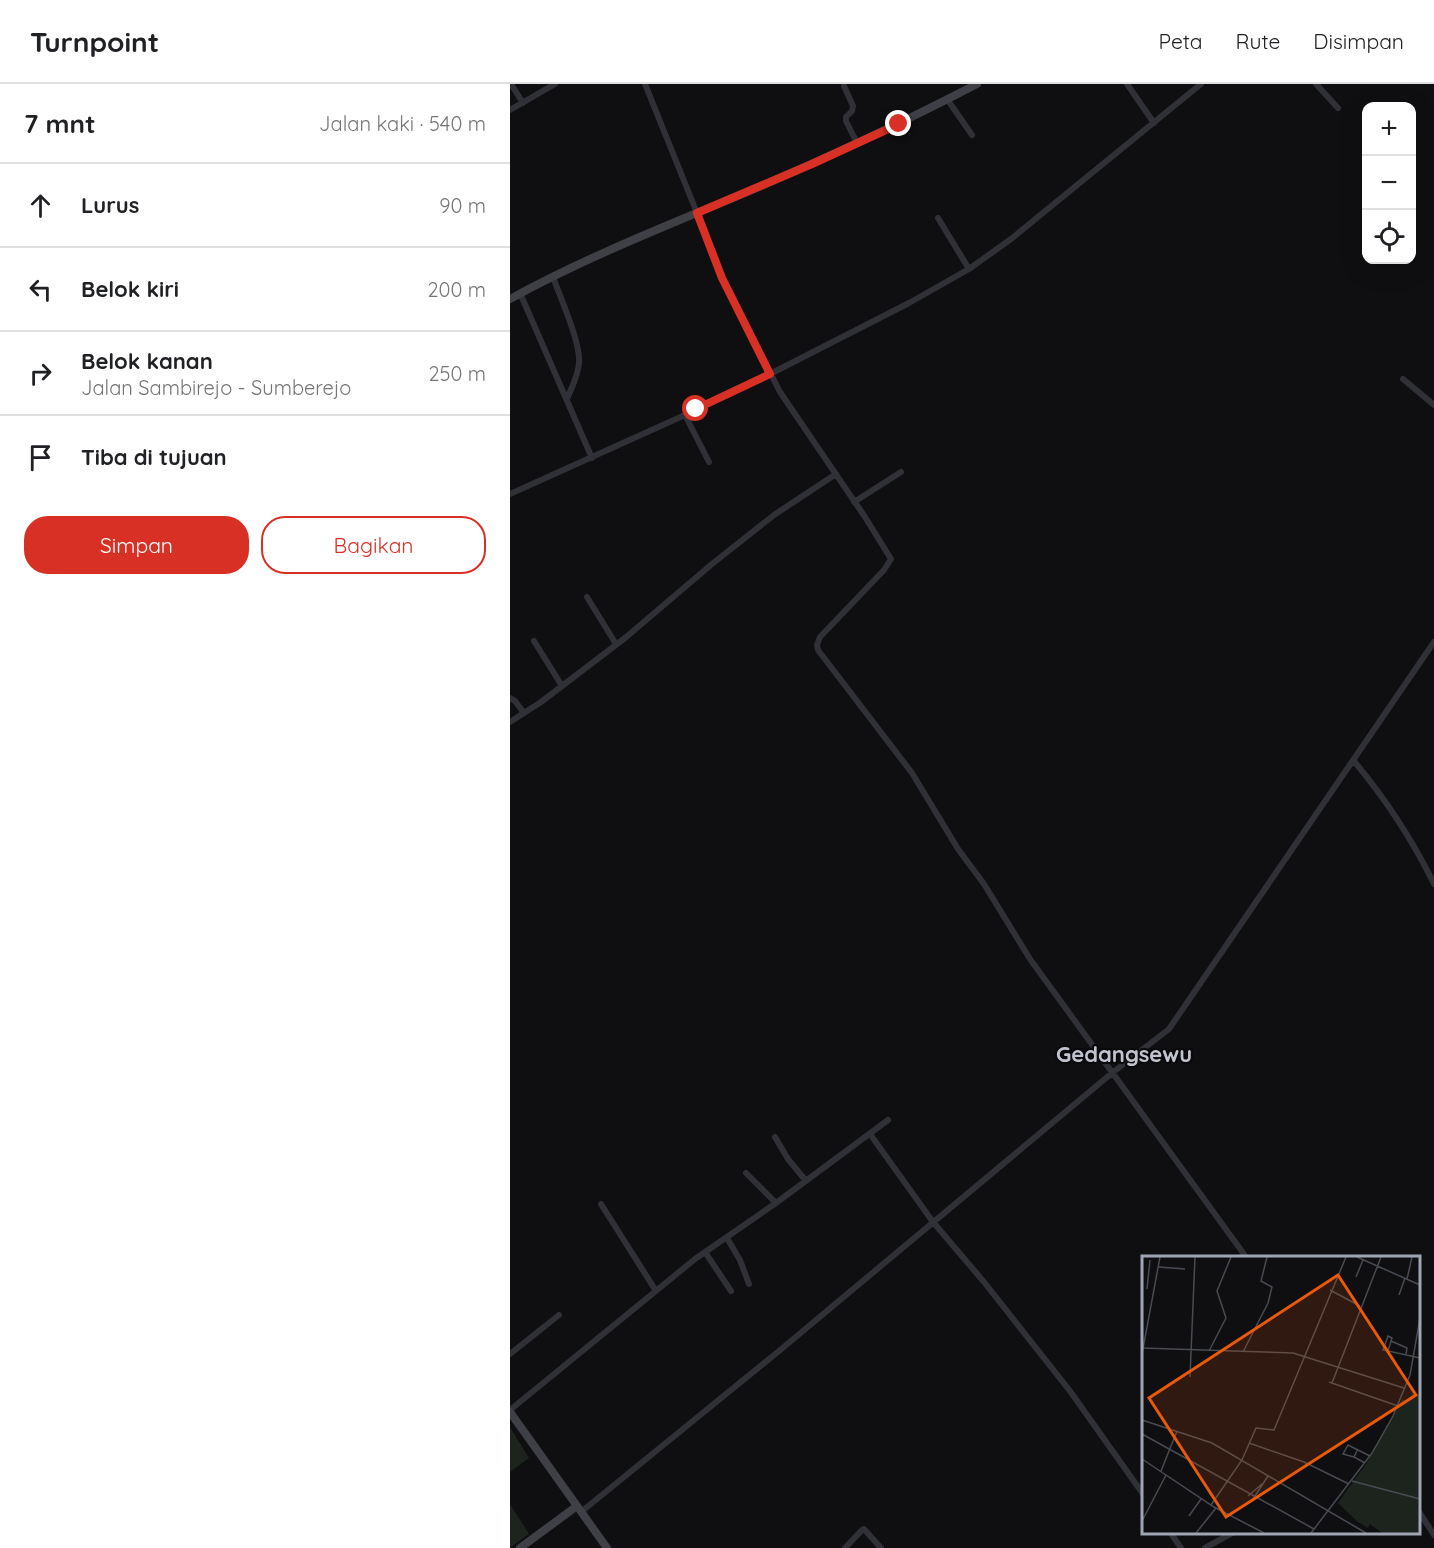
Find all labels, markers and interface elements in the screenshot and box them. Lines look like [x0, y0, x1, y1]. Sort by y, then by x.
text: Turnpoint [30, 24, 159, 59]
text: Peta [1159, 28, 1203, 54]
text: Rute [1236, 28, 1280, 54]
text: Disimpan [1313, 28, 1404, 54]
map controls [1362, 102, 1416, 264]
button: + [1362, 102, 1416, 156]
text: 7 mnt [24, 107, 96, 140]
route end [885, 110, 911, 136]
text: Jalan kaki · 540 m [319, 111, 486, 136]
button: − [1362, 156, 1416, 210]
icon: ahead [24, 189, 57, 222]
text: Lurus [81, 191, 139, 219]
text: 90 m [439, 193, 486, 218]
button: locate [1362, 210, 1416, 264]
icon: left [24, 273, 57, 306]
text: Belok kiri [81, 275, 179, 303]
text: 200 m [427, 277, 486, 302]
text: Belok kanan [81, 347, 213, 375]
icon: right [24, 357, 57, 390]
text: 250 m [428, 361, 486, 386]
text: Jalan Sambirejo - Sumberejo [81, 375, 351, 400]
route start [682, 395, 708, 421]
icon: arrive [24, 441, 57, 474]
text: Tiba di tujuan [81, 443, 227, 471]
button: Simpan [24, 516, 249, 574]
button: Bagikan [261, 516, 486, 574]
district label: Gedangsewu [1056, 1040, 1192, 1068]
inset map [1142, 1256, 1419, 1533]

